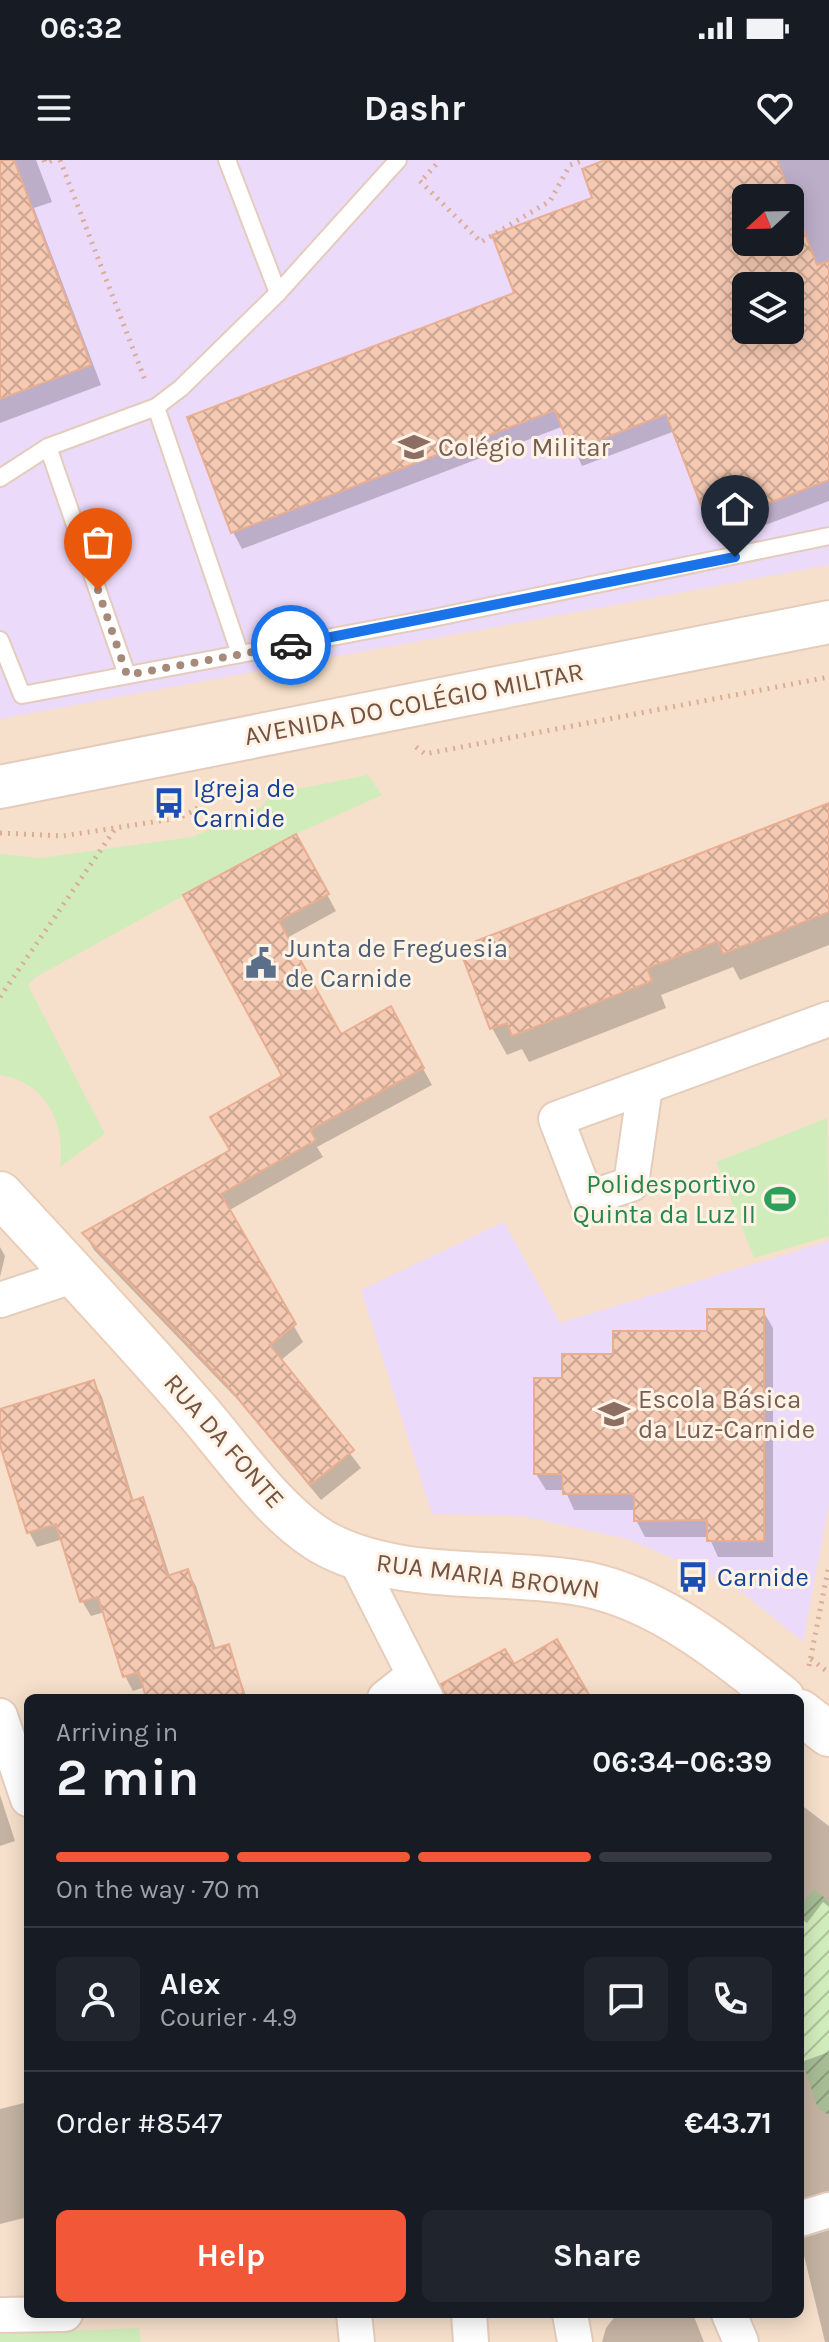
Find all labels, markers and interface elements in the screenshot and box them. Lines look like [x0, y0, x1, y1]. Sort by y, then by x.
text: 06:32 [40, 10, 122, 46]
icon: menu [32, 86, 76, 130]
icon: heart [753, 86, 797, 130]
text: Dashr [364, 87, 465, 129]
north arrow [732, 184, 804, 256]
map controls [732, 184, 804, 344]
button: layers [732, 272, 804, 344]
school or university icon: Colégio Militar [397, 430, 431, 464]
place label: Colégio Militar [438, 432, 610, 463]
pin [701, 475, 769, 557]
icon: home [713, 487, 757, 531]
pin [64, 508, 132, 590]
icon: bag [76, 520, 120, 564]
courier [251, 605, 331, 685]
icon: car [269, 623, 313, 667]
street label: AVENIDA DO COLÉGIO MILITAR [242, 655, 586, 752]
place label: Igreja de Carnide [193, 773, 295, 834]
bus stop icon: Igreja de Carnide [152, 786, 186, 820]
place label: Junta de Freguesia de Carnide [285, 933, 508, 994]
public building icon: Junta de Freguesia de Carnide [244, 946, 278, 980]
place label: Polidesportivo Quinta da Luz II [573, 1169, 756, 1230]
sports icon: Polidesportivo Quinta da Luz II [763, 1182, 797, 1216]
street label: RUA DA FONTE [157, 1367, 291, 1515]
place label: Escola Básica da Luz-Carnide [638, 1384, 815, 1445]
school or university icon: Escola Básica da Luz-Carnide [597, 1397, 631, 1431]
street label: RUA MARIA BROWN [374, 1547, 602, 1605]
bus stop icon: Carnide [676, 1560, 710, 1594]
place label: Carnide [717, 1562, 809, 1593]
text: Arriving in [56, 1717, 178, 1748]
text: 06:34–06:39 [592, 1744, 772, 1780]
text: 2 min [56, 1747, 199, 1808]
text: On the way · 70 m [56, 1874, 260, 1905]
button: person [56, 1957, 140, 2041]
button: chat [584, 1957, 668, 2041]
button: phone [688, 1957, 772, 2041]
text: Alex [160, 1966, 220, 2002]
text: Courier · 4.9 [160, 2002, 297, 2033]
text: Order #8547 [56, 2105, 222, 2141]
text: €43.71 [684, 2105, 772, 2141]
button: Help [56, 2210, 406, 2302]
button: Share [422, 2210, 772, 2302]

